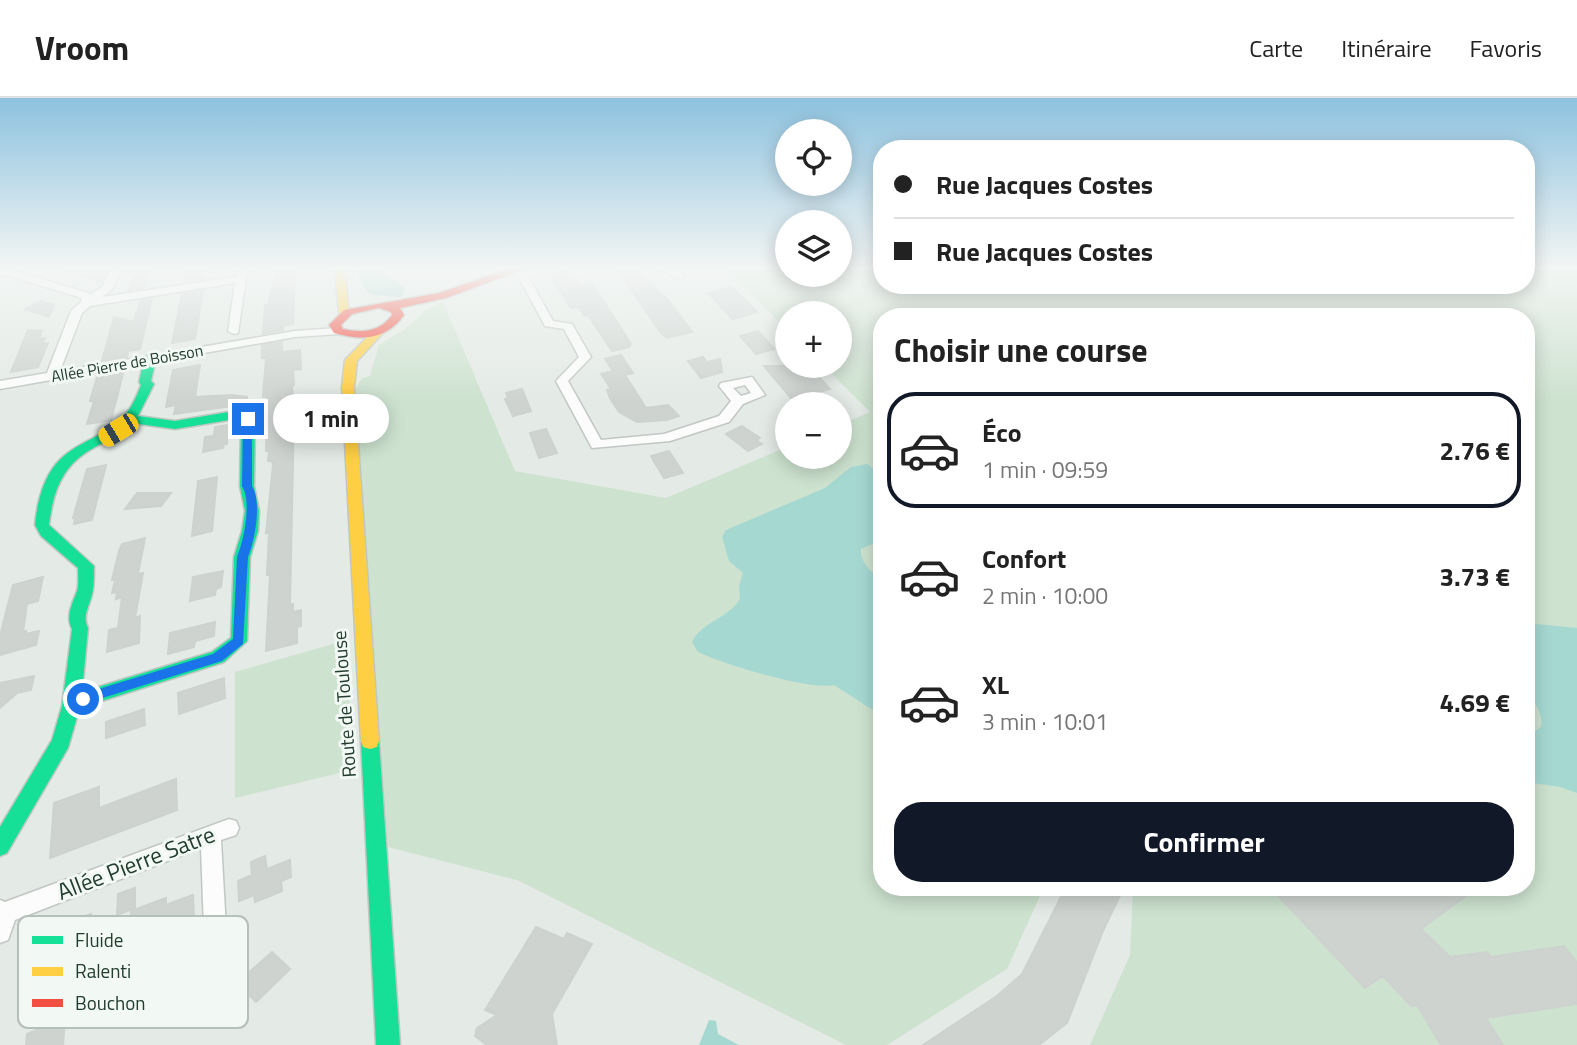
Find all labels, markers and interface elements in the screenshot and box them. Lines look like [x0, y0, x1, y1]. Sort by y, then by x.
text: Vroom [35, 23, 129, 73]
text: Carte [1249, 30, 1303, 66]
text: Itinéraire [1341, 30, 1432, 66]
text: Favoris [1470, 30, 1542, 66]
map controls [775, 119, 852, 469]
button: locate [775, 119, 852, 196]
text: Rue Jacques Costes [936, 165, 1153, 204]
button: layers [775, 210, 852, 287]
text: Rue Jacques Costes [936, 232, 1153, 271]
button: + [775, 301, 852, 378]
text: Choisir une course [894, 326, 1148, 374]
street label: Allée Pierre de Boisson [49, 338, 205, 388]
button: − [775, 392, 852, 469]
callout: 1 min [272, 394, 388, 444]
text: 1 min [303, 401, 359, 436]
route end [232, 403, 264, 435]
car [95, 410, 142, 450]
text: Éco [982, 413, 1022, 452]
icon: car [898, 419, 961, 482]
text: 2.76 € [1439, 431, 1510, 470]
text: 1 min · 09:59 [982, 452, 1108, 487]
text: Confort [982, 539, 1066, 578]
icon: car [898, 545, 961, 608]
text: 3.73 € [1439, 557, 1510, 596]
text: 2 min · 10:00 [982, 578, 1108, 613]
street label: Route de Toulouse [324, 630, 363, 778]
text: XL [982, 665, 1009, 704]
icon: car [898, 671, 961, 734]
route start [67, 683, 99, 715]
text: 4.69 € [1439, 683, 1510, 722]
text: 3 min · 10:01 [982, 704, 1108, 739]
button: Confirmer [894, 802, 1514, 882]
street label: Allée Pierre Satre [52, 816, 220, 909]
legend [18, 916, 248, 1028]
text: Fluide [75, 925, 123, 954]
text: Ralenti [75, 956, 131, 985]
text: Bouchon [75, 988, 146, 1017]

